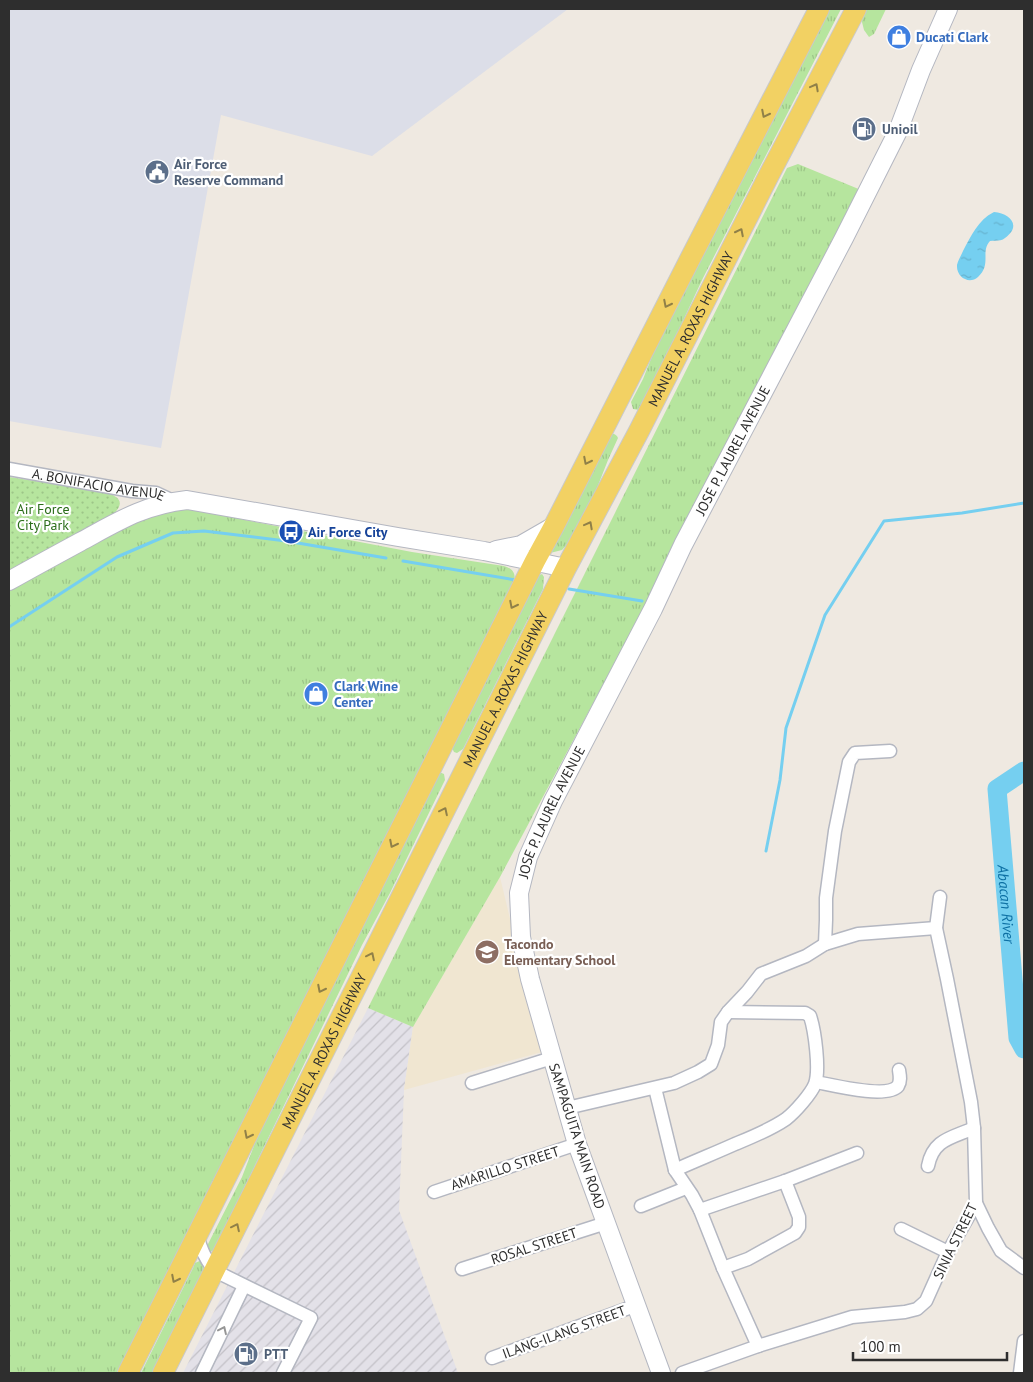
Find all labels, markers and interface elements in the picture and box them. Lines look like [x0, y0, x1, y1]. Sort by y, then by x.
shop icon: Ducati Clark [886, 24, 912, 50]
place label: Ducati Clark [916, 28, 988, 46]
one-way arrow [809, 84, 819, 93]
one-way arrow [761, 109, 771, 118]
fuel station icon: Unioil [851, 116, 877, 142]
place label: Unioil [882, 120, 918, 138]
place label: Air Force Reserve Command [174, 155, 283, 189]
public building icon: Air Force Reserve Command [144, 159, 170, 185]
one-way arrow [734, 228, 744, 237]
street label: MANUEL A. ROXAS HIGHWAY [644, 248, 738, 409]
one-way arrow [663, 299, 673, 308]
street label: JOSE P. LAUREL AVENUE [691, 383, 774, 519]
one-way arrow [583, 456, 593, 465]
street label: A. BONIFACIO AVENUE [31, 464, 168, 505]
park label: Air Force City Park [16, 500, 70, 534]
bus stop icon: Air Force City [278, 519, 304, 545]
one-way arrow [583, 522, 593, 531]
place label: Air Force City [308, 523, 388, 541]
one-way arrow [509, 600, 519, 609]
street label: MANUEL A. ROXAS HIGHWAY [459, 608, 552, 770]
place label: Clark Wine Center [334, 677, 398, 711]
shop icon: Clark Wine Center [303, 681, 329, 707]
street label: JOSE P. LAUREL AVENUE [514, 743, 589, 881]
one-way arrow [438, 807, 448, 816]
one-way arrow [389, 839, 399, 848]
water label: Abacan River [994, 863, 1020, 945]
place label: Tacondo Elementary School [504, 935, 616, 969]
school or university icon: Tacondo Elementary School [474, 939, 500, 965]
one-way arrow [365, 952, 375, 961]
street label: MANUEL A. ROXAS HIGHWAY [278, 970, 371, 1132]
one-way arrow [317, 984, 327, 993]
street label: SAMPAGUITA MAIN ROAD [545, 1061, 609, 1211]
one-way arrow [244, 1130, 254, 1139]
street label: AMARILLO STREET [448, 1142, 562, 1194]
street label: SINIA STREET [929, 1200, 981, 1282]
one-way arrow [230, 1223, 240, 1232]
street label: ROSAL STREET [489, 1224, 580, 1268]
one-way arrow [171, 1274, 182, 1283]
street label: ILANG-ILANG STREET [500, 1301, 628, 1363]
one-way arrow [217, 1326, 228, 1335]
scale bar [853, 1330, 1007, 1362]
text: 100 m [860, 1337, 901, 1356]
fuel station icon: PTT [233, 1341, 259, 1367]
place label: PTT [264, 1345, 288, 1363]

